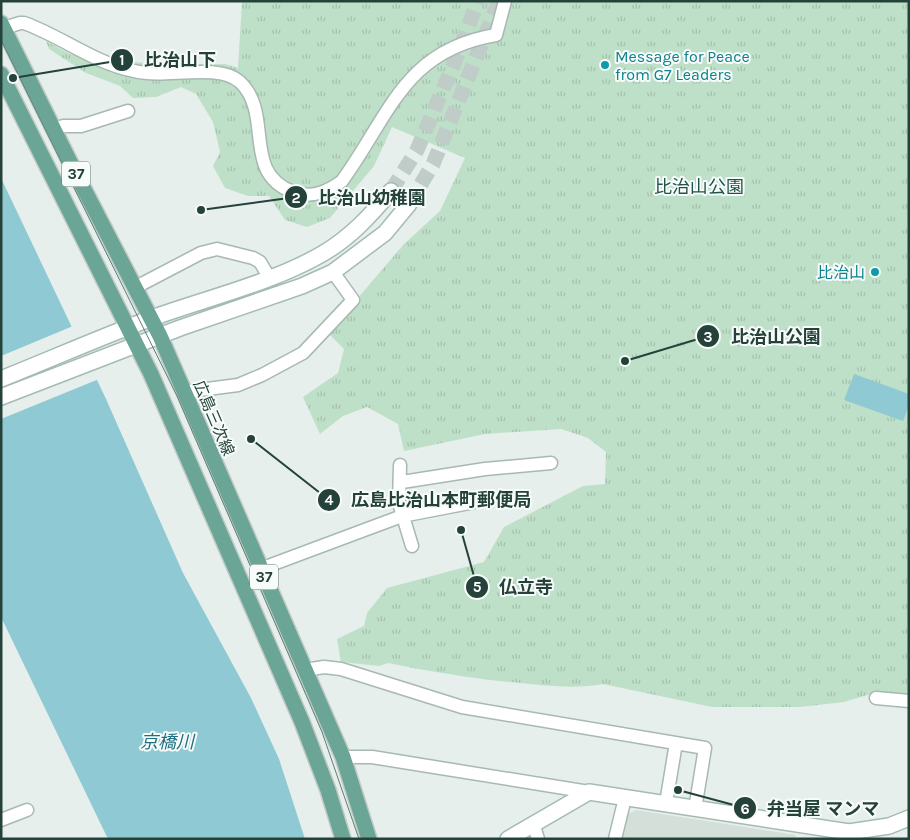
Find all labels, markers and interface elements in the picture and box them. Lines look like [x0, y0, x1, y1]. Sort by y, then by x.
callout: 比治山下 [109, 44, 226, 77]
place label: Message for Peace from G7 Leaders [615, 47, 750, 84]
text: 比治山下 [144, 49, 216, 71]
text: 1 [119, 51, 125, 69]
marker: Message for Peace from G7 Leaders [599, 59, 611, 71]
road number: 37 [62, 162, 90, 186]
district label: 比治山公園 [654, 176, 744, 198]
callout: 比治山幼稚園 [283, 181, 436, 214]
text: 比治山幼稚園 [318, 187, 426, 209]
text: 2 [291, 189, 301, 207]
place label: 比治山 [817, 263, 865, 282]
marker: 比治山 [869, 266, 881, 278]
callout: 比治山公園 [696, 320, 831, 353]
text: 比治山公園 [731, 326, 821, 348]
text: 3 [703, 328, 713, 346]
street label: 広島三次線 [190, 377, 238, 459]
callout: 広島比治山本町郵便局 [316, 483, 541, 516]
text: 広島比治山本町郵便局 [351, 489, 531, 511]
text: 4 [325, 491, 334, 509]
road number: 37 [250, 564, 278, 590]
callout: 仏立寺 [464, 571, 563, 604]
text: 仏立寺 [499, 576, 553, 598]
text: 5 [473, 578, 482, 596]
water label: 京橋川 [140, 731, 196, 753]
callout: 弁当屋 マンマ [732, 792, 890, 825]
text: 弁当屋 マンマ [767, 798, 879, 820]
text: 6 [740, 800, 750, 818]

